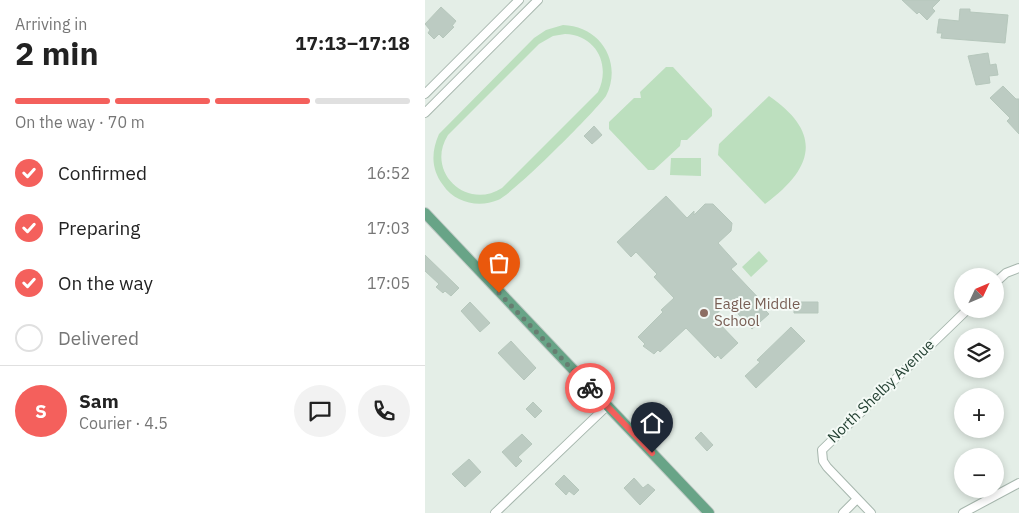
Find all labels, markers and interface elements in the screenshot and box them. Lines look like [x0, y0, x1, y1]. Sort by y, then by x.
text: Arriving in [15, 14, 87, 34]
text: 17:13–17:18 [295, 31, 410, 55]
text: 2 min [15, 32, 99, 74]
text: On the way · 70 m [15, 112, 145, 132]
icon: check [15, 159, 43, 187]
text: Confirmed [58, 161, 147, 185]
text: 16:52 [367, 163, 410, 183]
icon: check [15, 214, 43, 242]
text: Preparing [58, 216, 140, 240]
text: 17:03 [367, 218, 410, 238]
pin [478, 242, 520, 293]
icon: bag [485, 249, 513, 277]
north arrow [954, 268, 1004, 318]
map controls [954, 268, 1004, 498]
icon: check [15, 269, 43, 297]
text: On the way [58, 271, 153, 295]
text: 17:05 [367, 273, 410, 293]
place label: Eagle Middle School [714, 294, 800, 330]
marker: Eagle Middle School [698, 307, 710, 319]
text: Delivered [58, 326, 139, 350]
button: layers [954, 328, 1004, 378]
street label: North Shelby Avenue [823, 335, 938, 447]
courier [565, 363, 615, 413]
icon: bike [576, 374, 604, 402]
button: chat [294, 385, 346, 437]
button: phone [358, 385, 410, 437]
button: + [954, 388, 1004, 438]
text: Sam [79, 389, 119, 413]
text: S [35, 399, 47, 423]
pin [631, 402, 673, 453]
icon: home [638, 409, 666, 437]
text: Courier · 4.5 [79, 413, 168, 433]
button: − [954, 448, 1004, 498]

